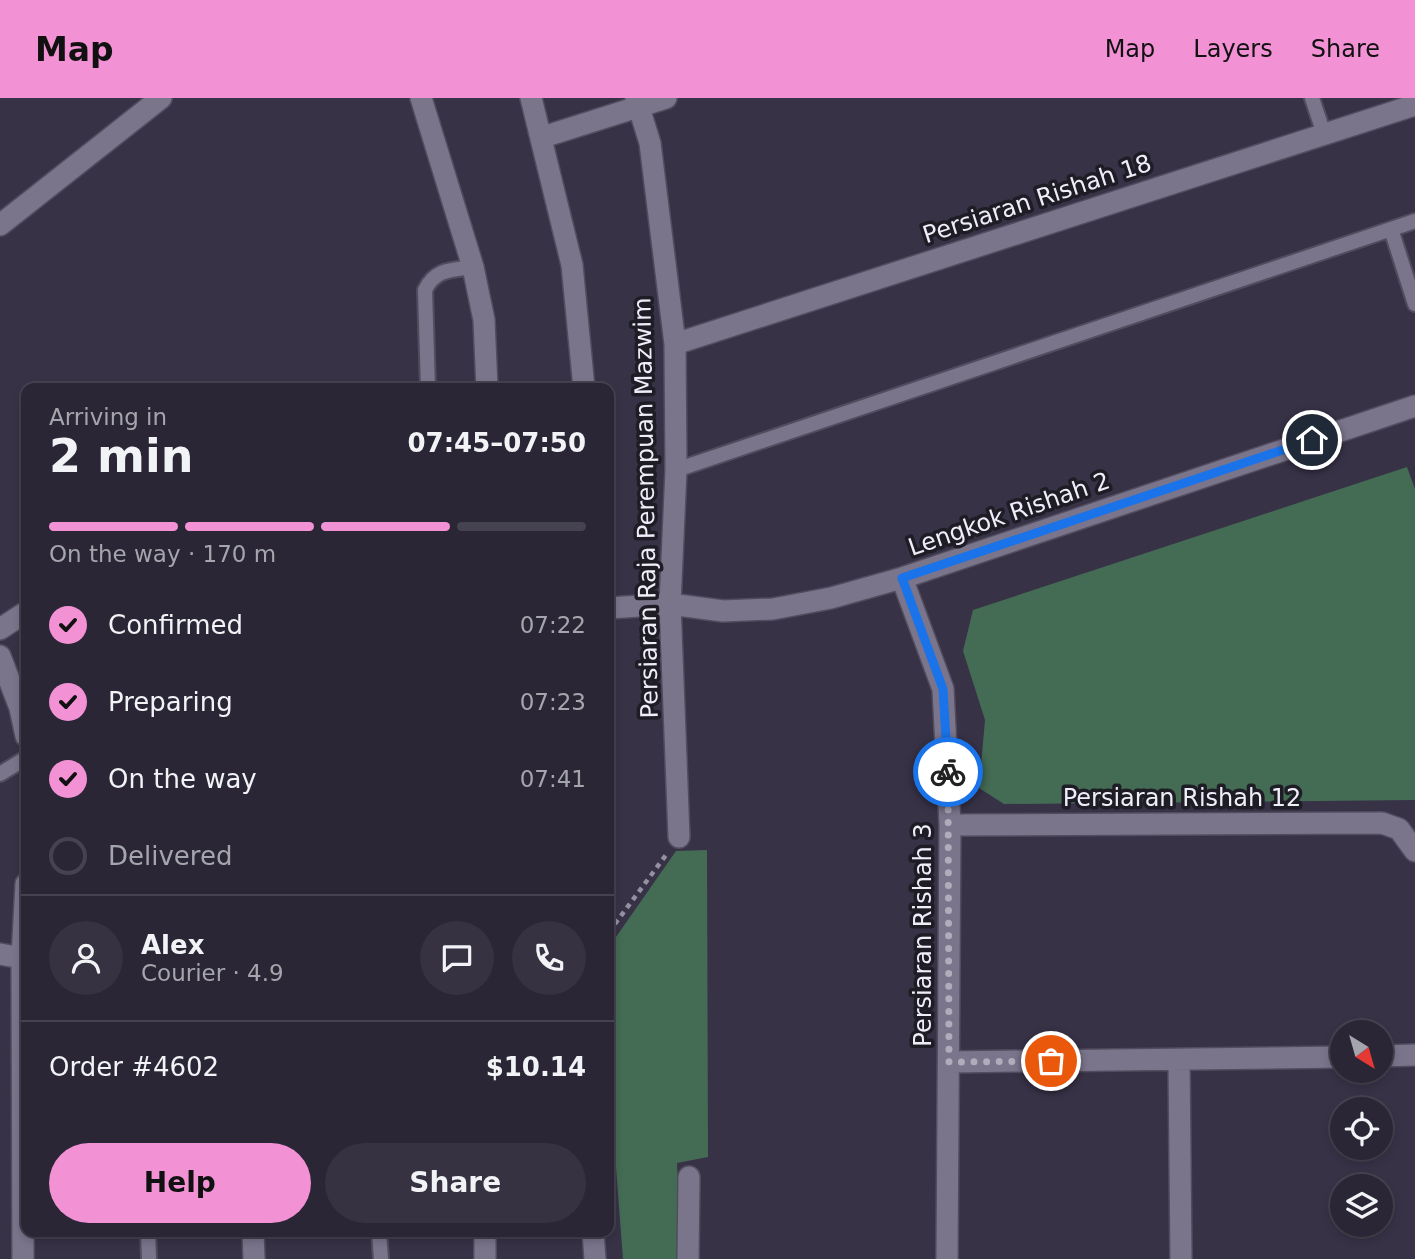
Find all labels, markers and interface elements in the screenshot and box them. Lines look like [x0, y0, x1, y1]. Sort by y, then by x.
text: Map [35, 30, 114, 69]
text: Map [1105, 35, 1155, 63]
text: Layers [1193, 35, 1273, 63]
text: Share [1311, 35, 1380, 63]
street label: Persiaran Rishah 18 [919, 149, 1155, 249]
street label: Persiaran Raja Perempuan Mazwim [628, 297, 664, 719]
text: Arriving in [49, 404, 167, 430]
pin [1282, 410, 1342, 470]
icon: home [1293, 421, 1331, 459]
text: 07:45–07:50 [407, 428, 586, 458]
text: 2 min [49, 429, 193, 483]
street label: Lengkok Rishah 2 [905, 466, 1113, 562]
text: On the way · 170 m [49, 541, 276, 567]
icon: check [49, 606, 87, 644]
text: Confirmed [108, 610, 243, 640]
text: 07:22 [520, 612, 586, 638]
icon: check [49, 683, 87, 721]
text: Preparing [108, 687, 233, 717]
text: 07:23 [520, 689, 586, 715]
courier [913, 737, 983, 807]
icon: bike [929, 753, 967, 791]
icon: check [49, 760, 87, 798]
text: On the way [108, 764, 257, 794]
text: 07:41 [520, 766, 586, 792]
street label: Persiaran Rishah 12 [1063, 784, 1301, 812]
street label: Persiaran Rishah 3 [909, 823, 937, 1047]
text: Delivered [108, 841, 232, 871]
button: person [49, 921, 123, 995]
button: chat [420, 921, 494, 995]
button: phone [512, 921, 586, 995]
text: Alex [141, 930, 204, 960]
text: Courier · 4.9 [141, 960, 284, 986]
north arrow [1330, 1020, 1393, 1083]
map controls [1330, 1020, 1393, 1237]
pin [1021, 1031, 1081, 1091]
icon: bag [1032, 1042, 1070, 1080]
text: Order #4602 [49, 1052, 219, 1082]
text: $10.14 [486, 1052, 586, 1082]
button: locate [1330, 1097, 1393, 1160]
button: Help [49, 1143, 311, 1223]
button: Share [325, 1143, 586, 1223]
button: layers [1330, 1174, 1393, 1237]

